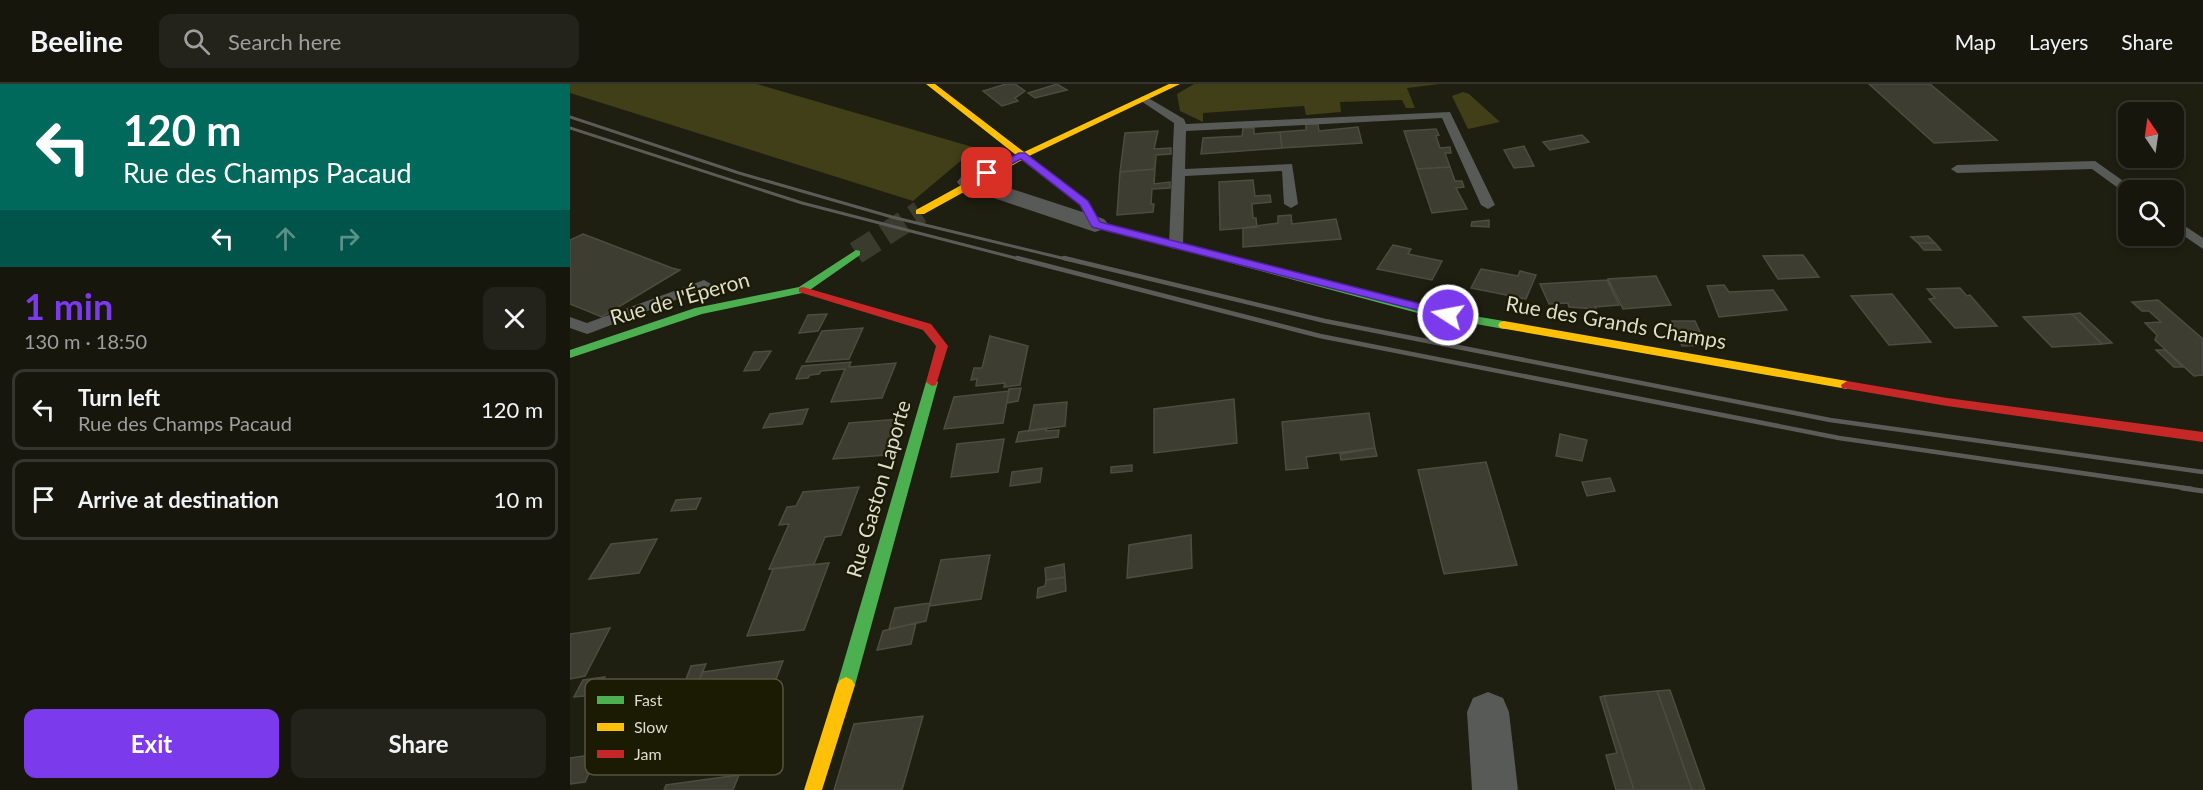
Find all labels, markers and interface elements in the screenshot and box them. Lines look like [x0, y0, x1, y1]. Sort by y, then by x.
search box [159, 14, 579, 68]
text: Beeline [30, 24, 123, 58]
icon: search [180, 25, 213, 58]
text: Search here [228, 28, 341, 55]
text: Map [1955, 29, 1996, 54]
text: Layers [2029, 29, 2088, 54]
text: Share [2121, 29, 2173, 54]
north arrow [2118, 102, 2184, 168]
map controls [2118, 102, 2184, 246]
text: 120 m [123, 105, 241, 155]
icon: left [24, 108, 102, 186]
pin [961, 147, 1012, 198]
text: Rue des Champs Pacaud [123, 156, 412, 189]
icon: arrive [970, 156, 1003, 189]
button: search [2118, 180, 2184, 246]
icon: left [206, 222, 239, 255]
icon: ahead [269, 222, 302, 255]
icon: right [332, 222, 365, 255]
street label: Rue de l'Éperon [607, 266, 752, 329]
position arrow [1416, 283, 1480, 347]
text: 1 min [24, 284, 113, 328]
button: close [483, 287, 546, 350]
street label: Rue des Grands Champs [1504, 290, 1729, 353]
text: 130 m · 18:50 [24, 329, 147, 353]
text: Turn left [78, 384, 160, 411]
icon: left [27, 393, 60, 426]
text: 120 m [481, 396, 543, 423]
street label: Rue Gaston Laporte [840, 397, 915, 580]
text: Rue des Champs Pacaud [78, 411, 292, 435]
icon: arrive [27, 483, 60, 516]
text: Arrive at destination [78, 486, 279, 513]
text: 10 m [494, 486, 543, 513]
legend [585, 679, 783, 775]
text: Fast [634, 690, 663, 709]
button: Exit [24, 709, 279, 778]
button: Share [291, 709, 546, 778]
text: Slow [634, 717, 668, 736]
text: Jam [634, 744, 662, 763]

